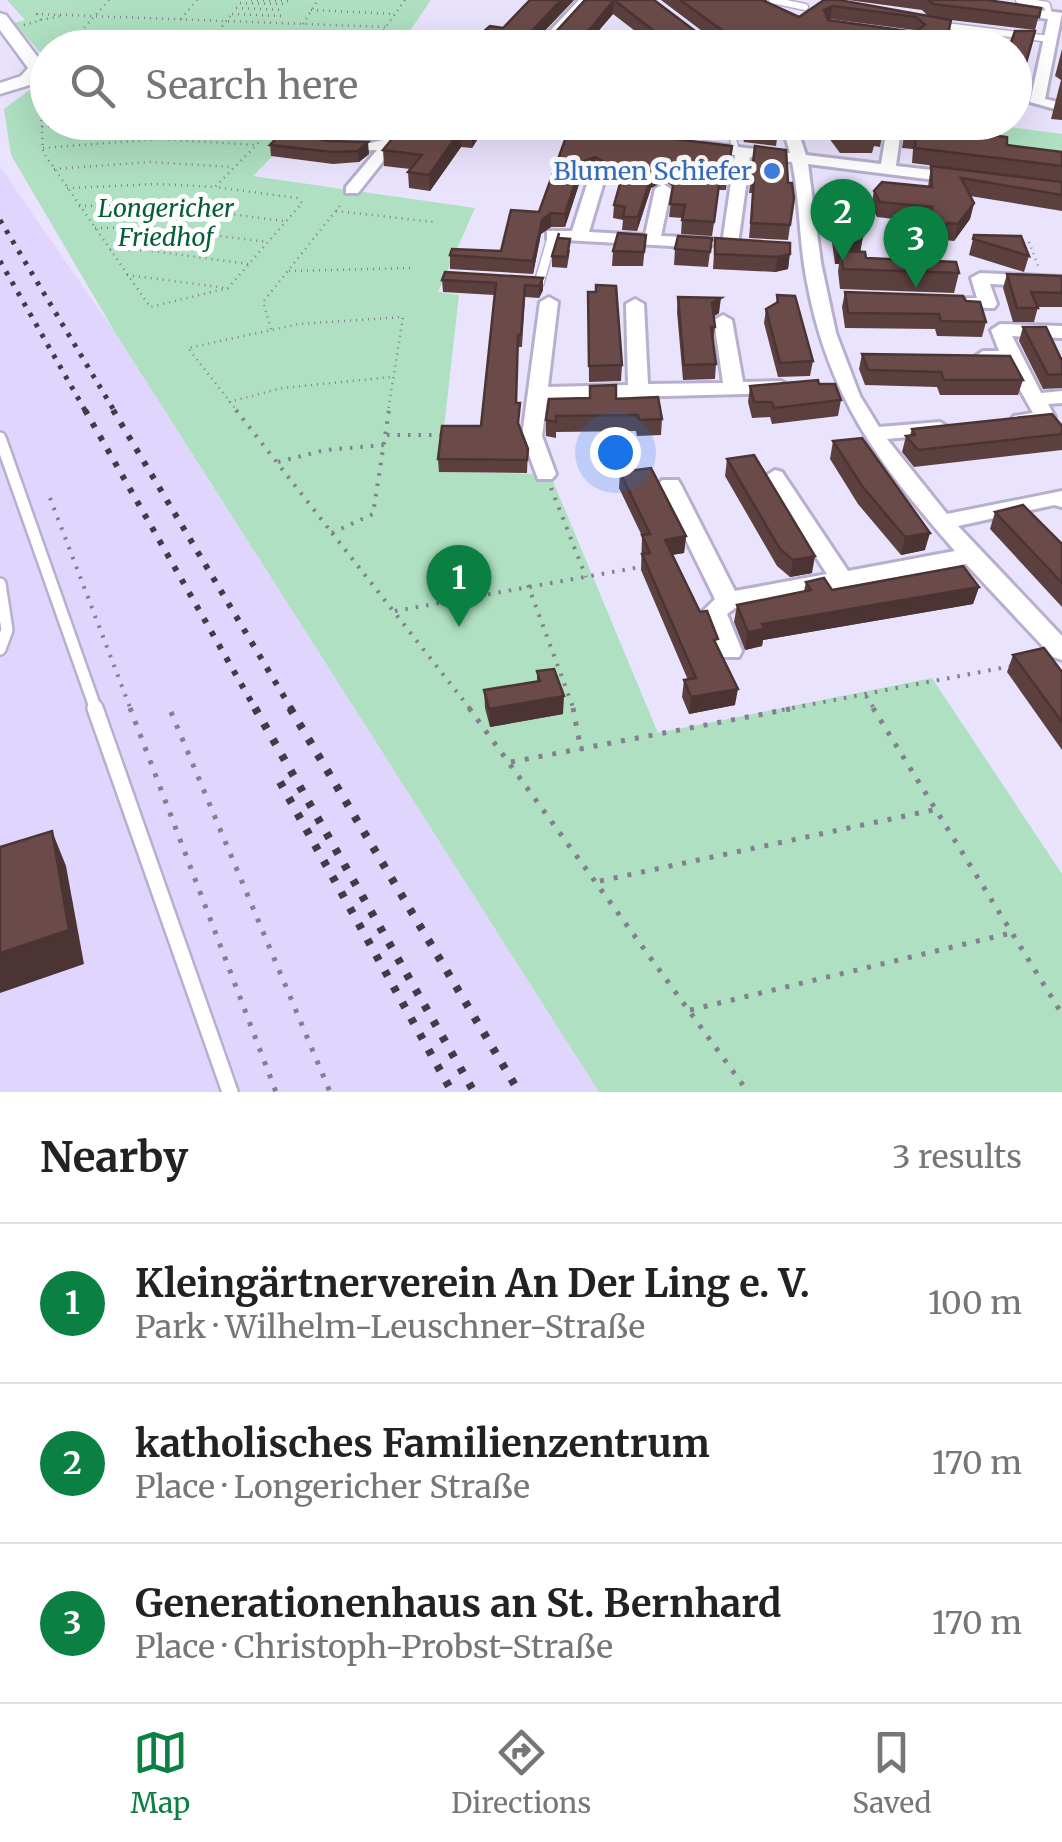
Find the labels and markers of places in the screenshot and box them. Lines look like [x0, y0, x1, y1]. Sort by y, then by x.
place label: Blumen Schiefer [554, 155, 752, 187]
marker: Blumen Schiefer [761, 160, 783, 182]
pin: 2 [810, 178, 876, 261]
pin: 3 [884, 206, 948, 288]
pin: 1 [426, 544, 492, 627]

